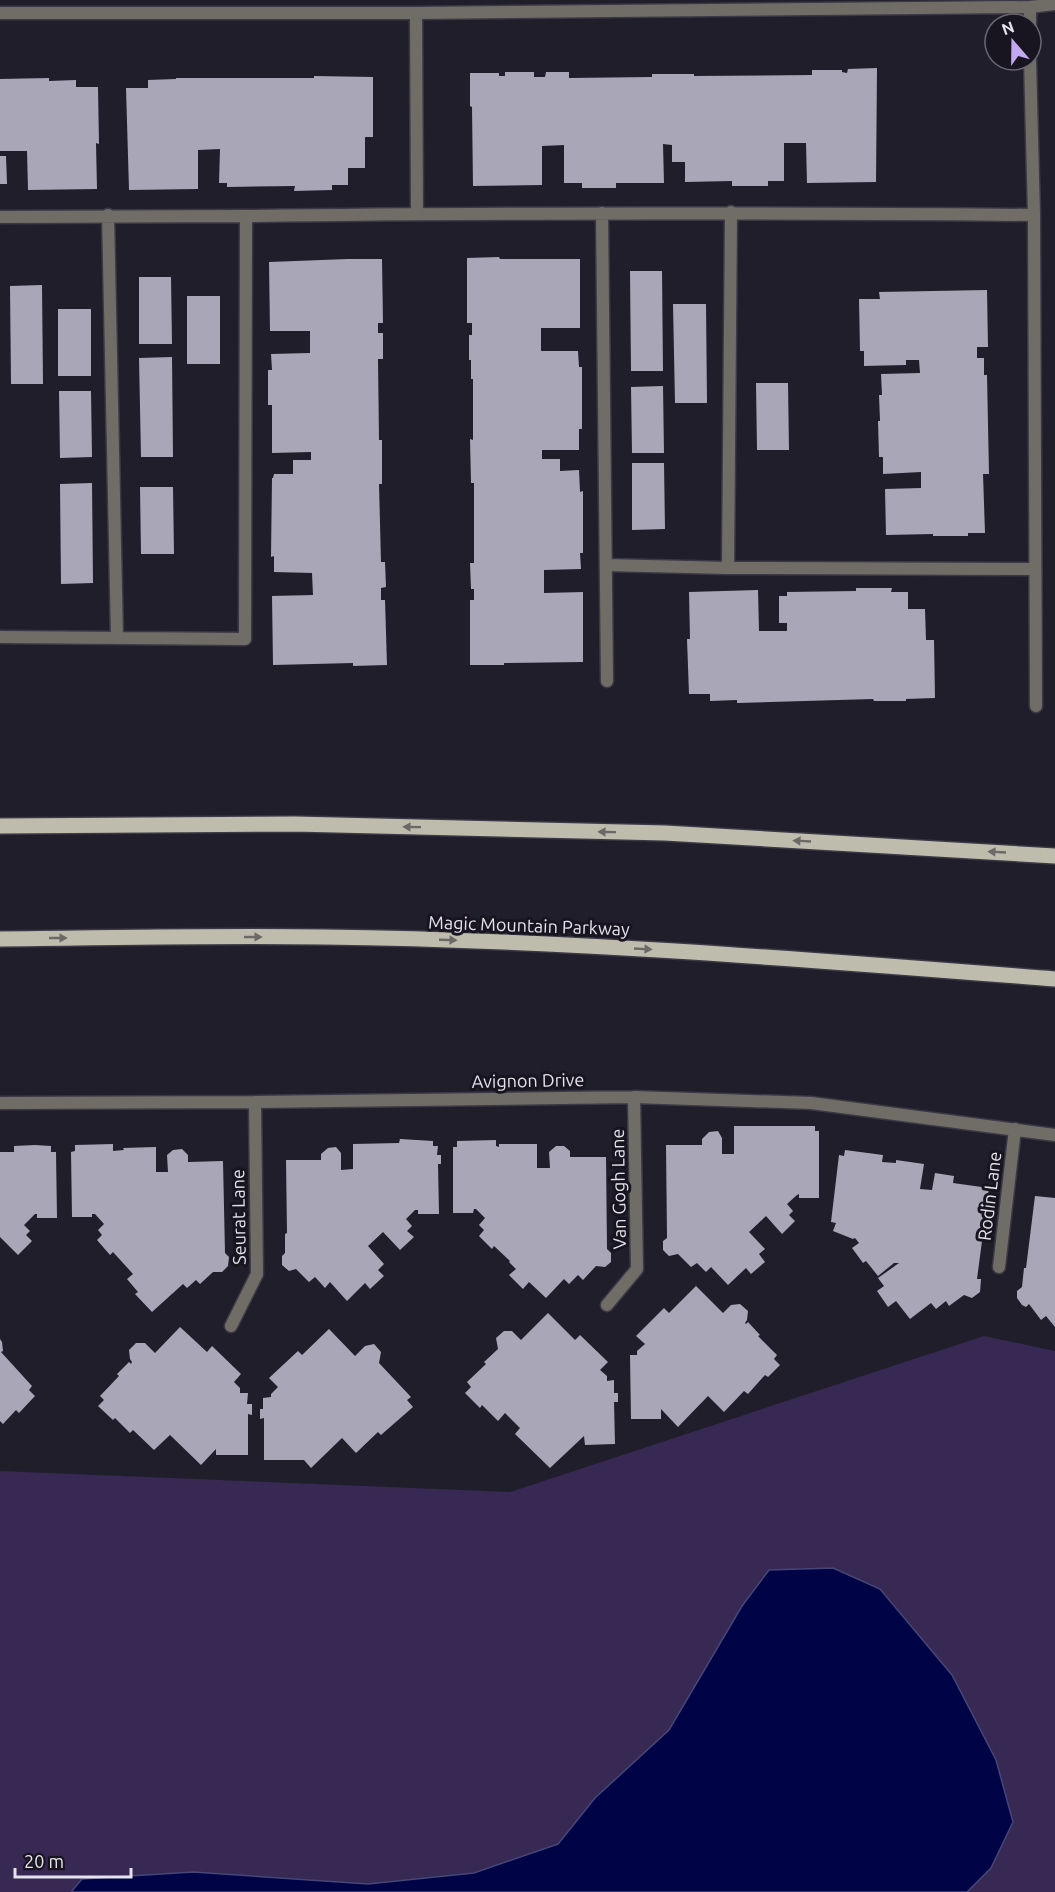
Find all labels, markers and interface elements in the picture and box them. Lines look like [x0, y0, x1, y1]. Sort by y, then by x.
north arrow [983, 12, 1043, 72]
text: N [999, 17, 1017, 38]
one-way arrow [403, 822, 422, 831]
one-way arrow [598, 827, 617, 836]
one-way arrow [792, 836, 811, 846]
one-way arrow [987, 848, 1006, 857]
street label: Magic Mountain Parkway [428, 911, 630, 939]
one-way arrow [244, 932, 263, 942]
one-way arrow [49, 933, 68, 943]
one-way arrow [439, 936, 458, 945]
one-way arrow [634, 944, 653, 954]
street label: Avignon Drive [471, 1069, 585, 1091]
street label: Van Gogh Lane [607, 1129, 629, 1249]
street label: Rodin Lane [974, 1150, 1004, 1242]
street label: Seurat Lane [227, 1169, 249, 1265]
scale bar [15, 1841, 130, 1879]
text: 20 m [24, 1851, 64, 1871]

